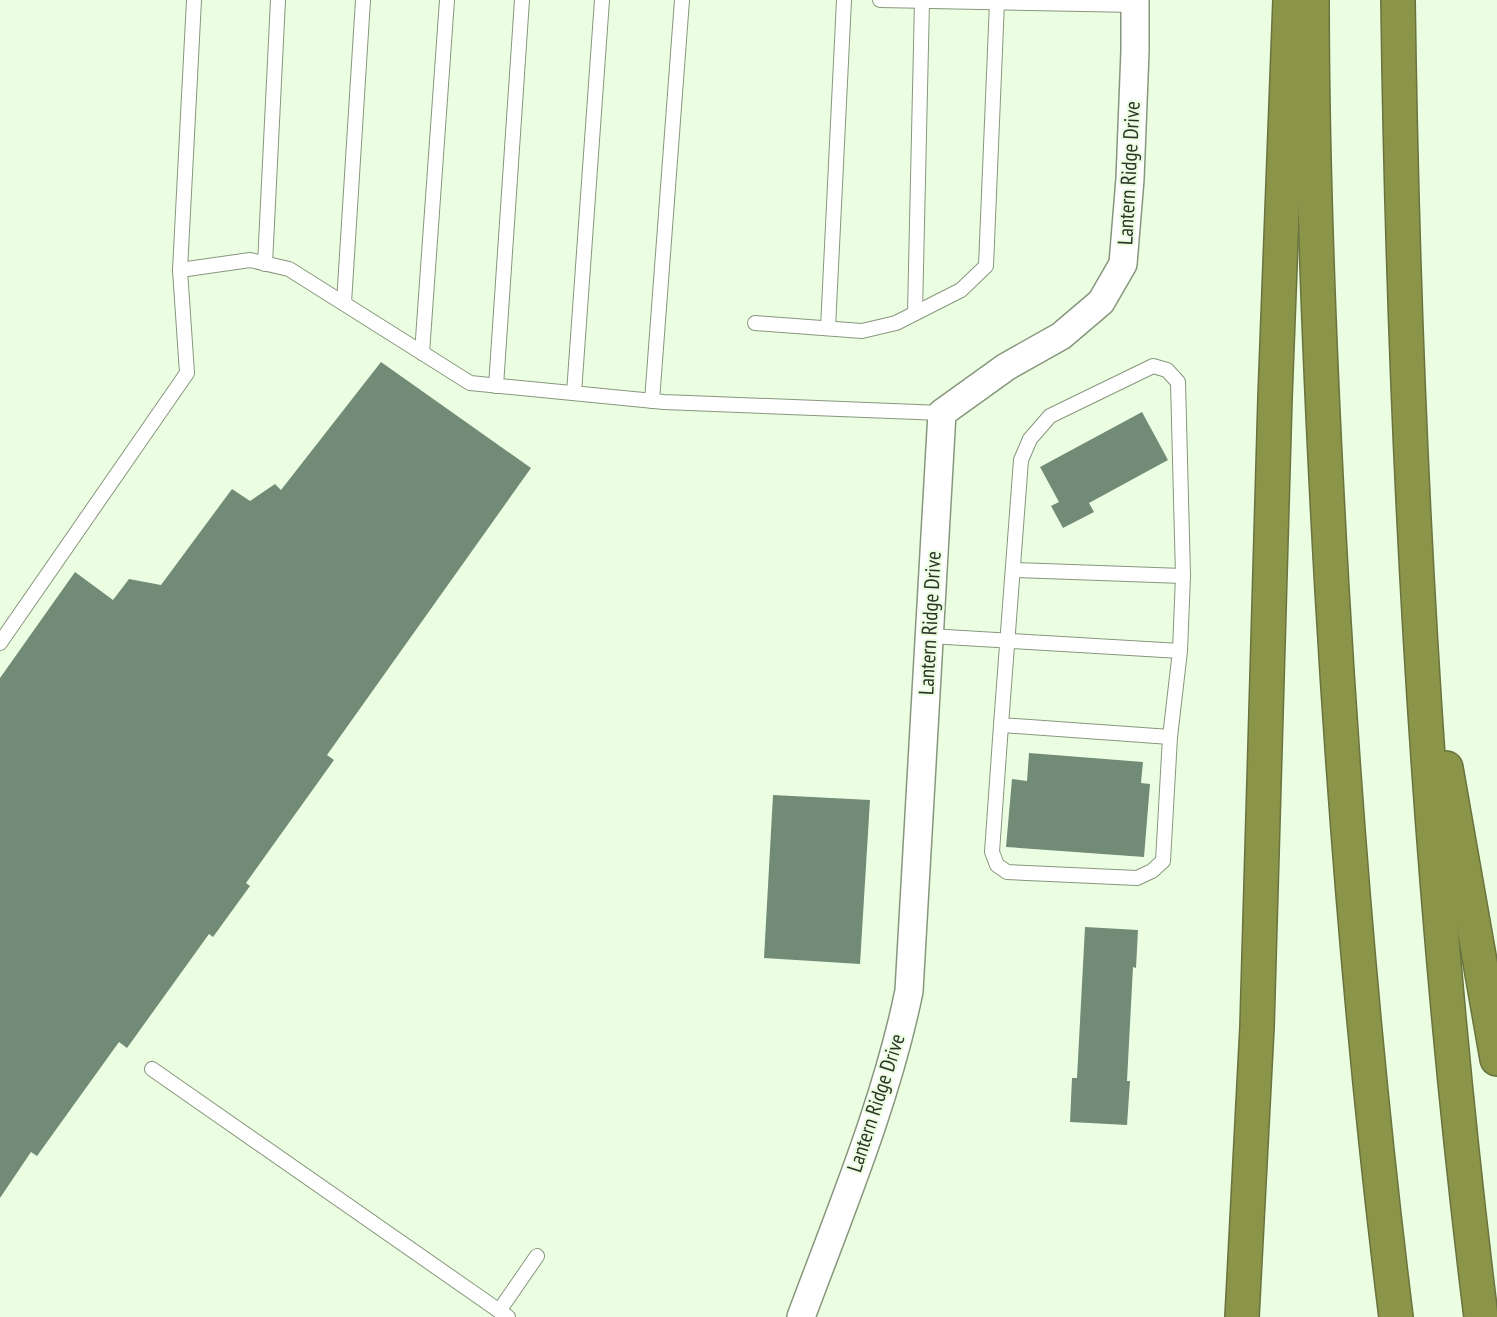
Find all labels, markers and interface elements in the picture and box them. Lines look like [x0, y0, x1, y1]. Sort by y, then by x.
street label: Lantern Ridge Drive [1111, 100, 1146, 246]
street label: Lantern Ridge Drive [912, 550, 947, 696]
street label: Lantern Ridge Drive [840, 1030, 911, 1175]

